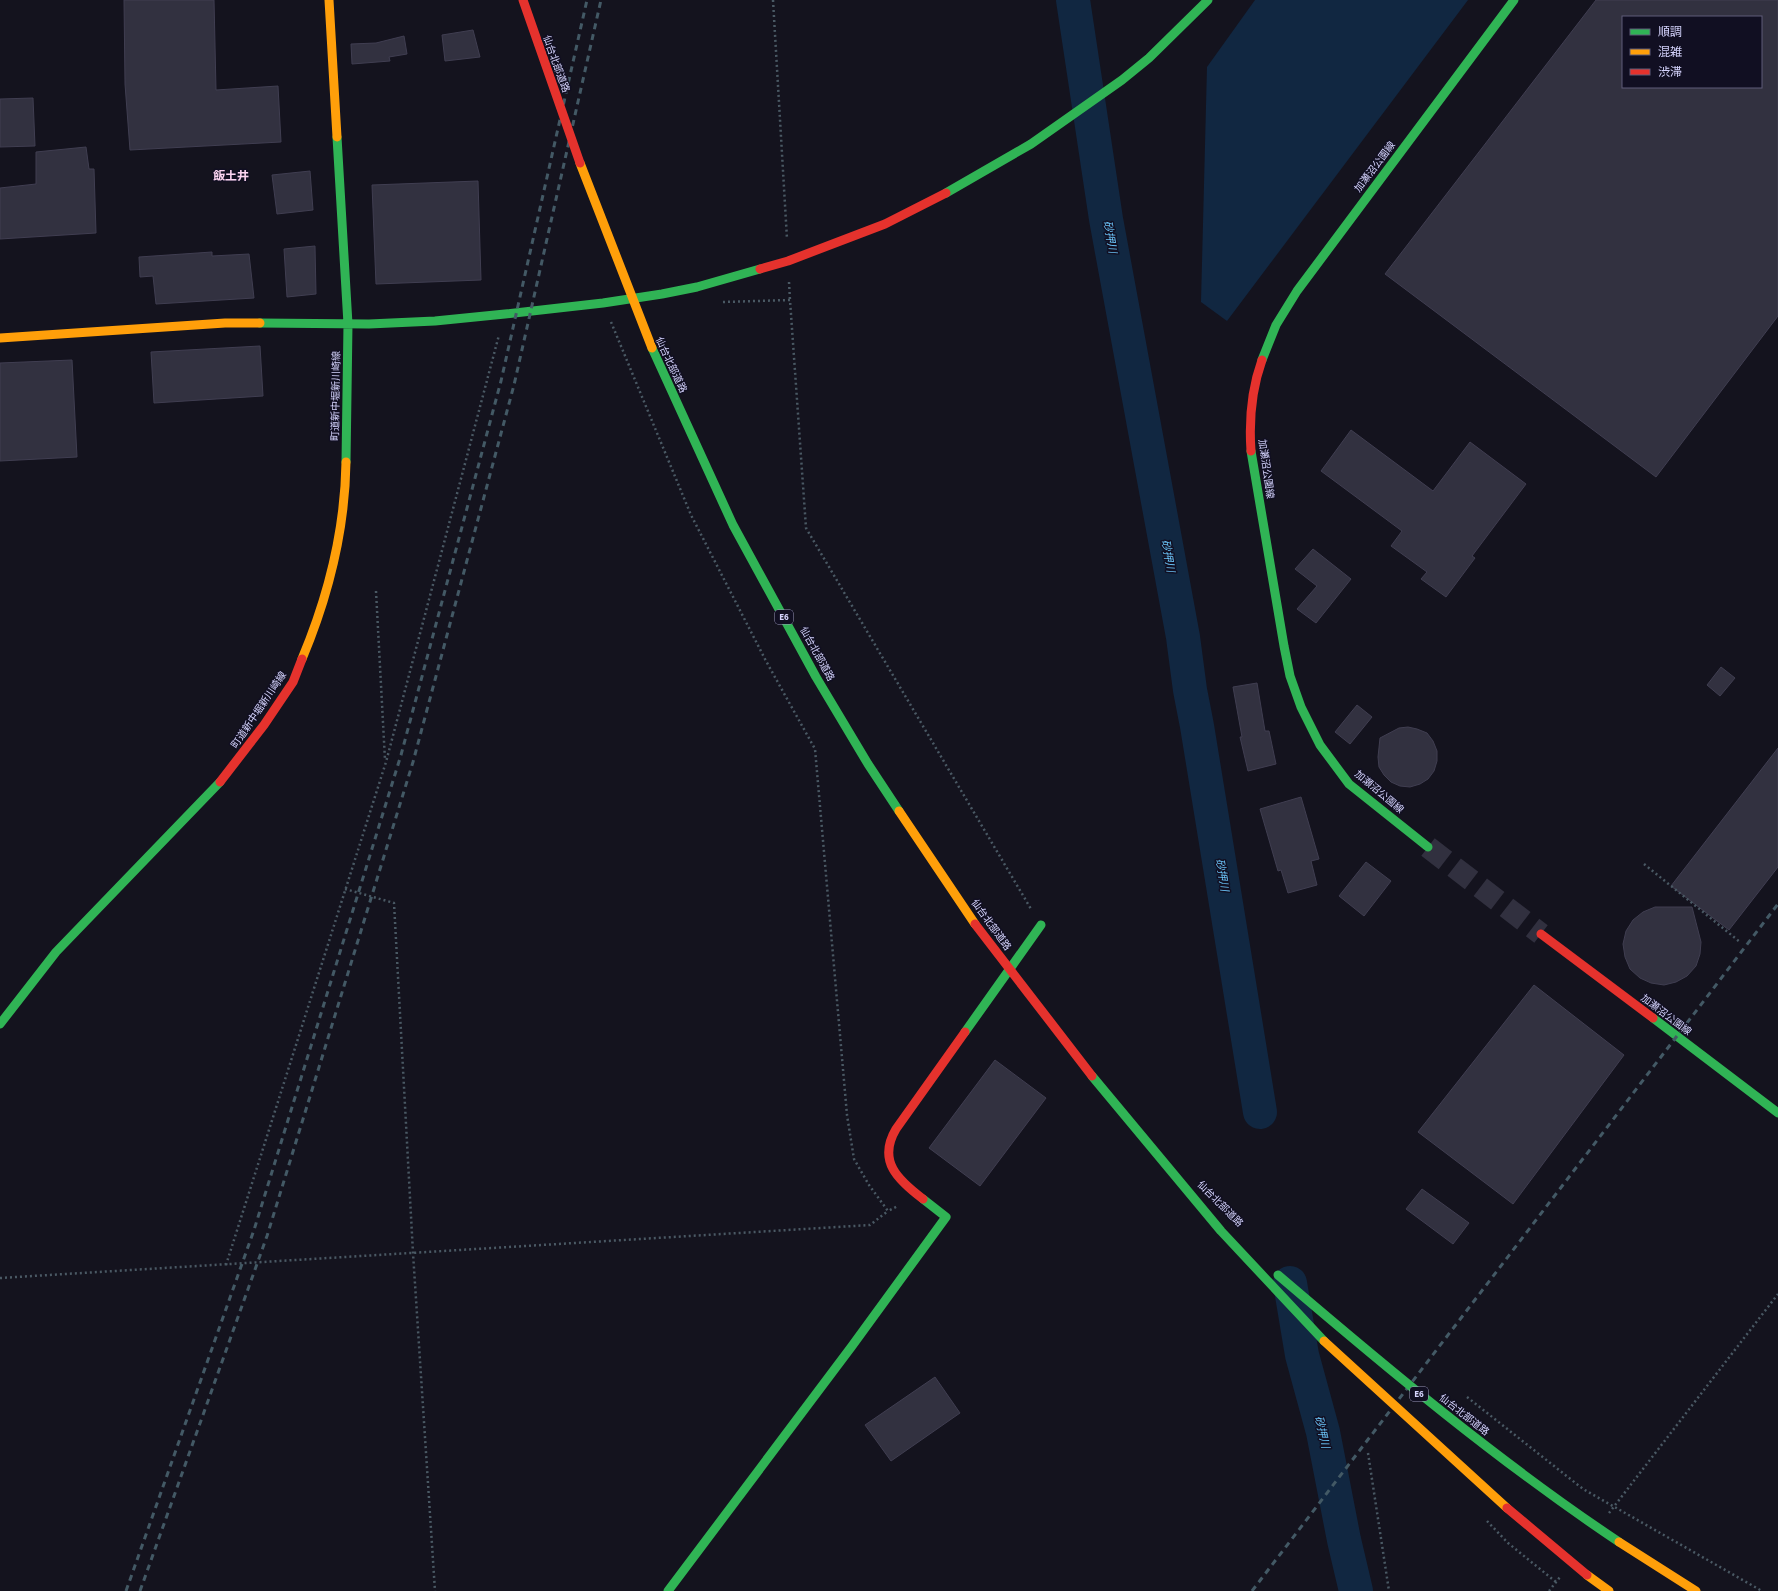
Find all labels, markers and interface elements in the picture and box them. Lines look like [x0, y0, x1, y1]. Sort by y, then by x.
legend [1622, 16, 1762, 88]
text: 順調 [1658, 24, 1682, 41]
street label: 仙台北部道路 [539, 33, 573, 95]
text: 混雑 [1658, 44, 1682, 61]
text: 渋滞 [1658, 64, 1682, 81]
street label: 加瀬沼公園線 [1351, 139, 1399, 195]
district label: 飯土井 [213, 168, 249, 185]
water label: 砂押川 [1100, 219, 1120, 256]
street label: 仙台北部道路 [652, 335, 690, 395]
street label: 町道新中堀新川崎線 [328, 351, 344, 441]
street label: 加瀬沼公園線 [1255, 438, 1277, 500]
water label: 砂押川 [1158, 538, 1178, 575]
road number: E6 [775, 610, 793, 624]
street label: 仙台北部道路 [796, 624, 838, 684]
street label: 町道新中堀新川崎線 [228, 669, 290, 751]
street label: 加瀬沼公園線 [1352, 767, 1406, 817]
water label: 砂押川 [1212, 858, 1232, 893]
street label: 仙台北部道路 [968, 897, 1014, 953]
street label: 加瀬沼公園線 [1638, 991, 1694, 1039]
street label: 仙台北部道路 [1194, 1178, 1246, 1230]
road number: E6 [1410, 1387, 1428, 1401]
street label: 仙台北部道路 [1436, 1391, 1492, 1439]
water label: 砂押川 [1311, 1414, 1333, 1451]

